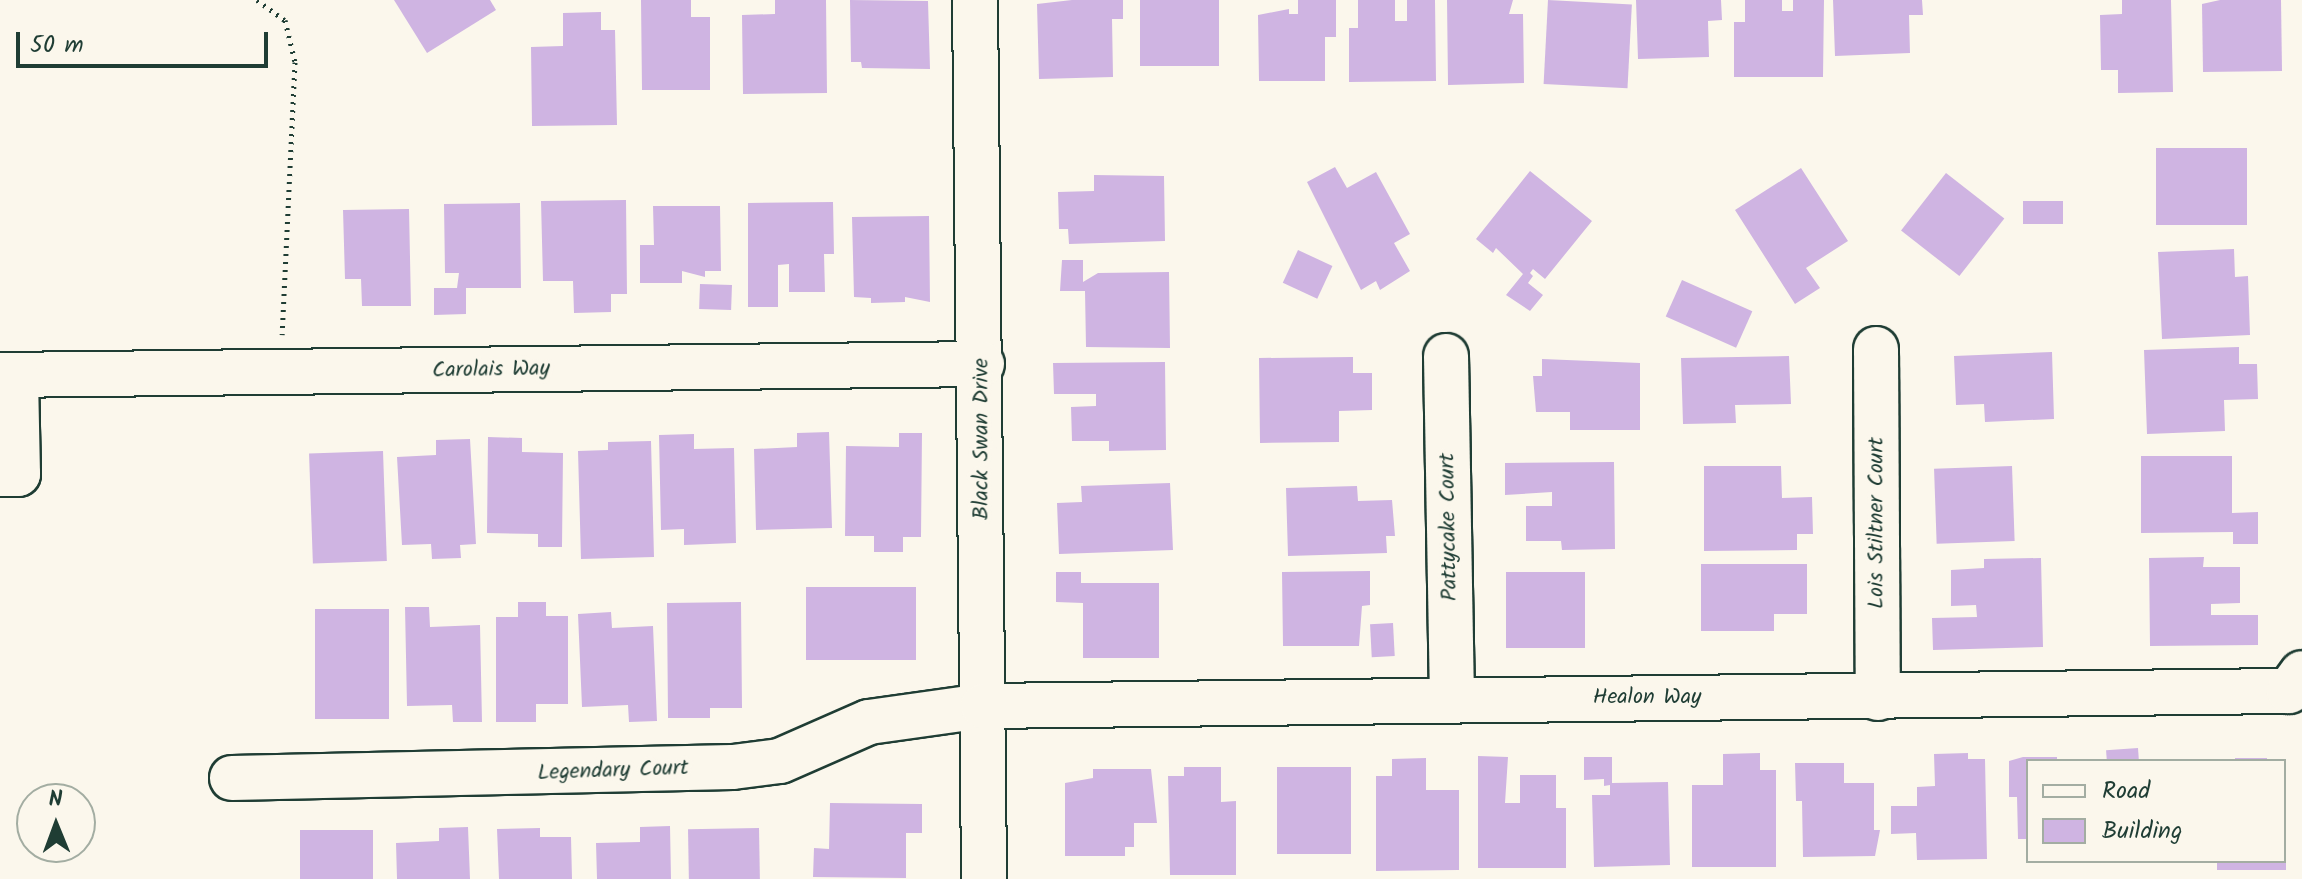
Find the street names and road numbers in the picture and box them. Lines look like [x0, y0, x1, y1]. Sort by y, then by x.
street label: Carolais Way [432, 356, 550, 384]
street label: Black Swan Drive [969, 358, 995, 520]
street label: Lois Stiltner Court [1864, 437, 1890, 609]
street label: Pattycake Court [1435, 453, 1463, 601]
street label: Healon Way [1593, 685, 1701, 711]
street label: Legendary Court [537, 755, 689, 787]

